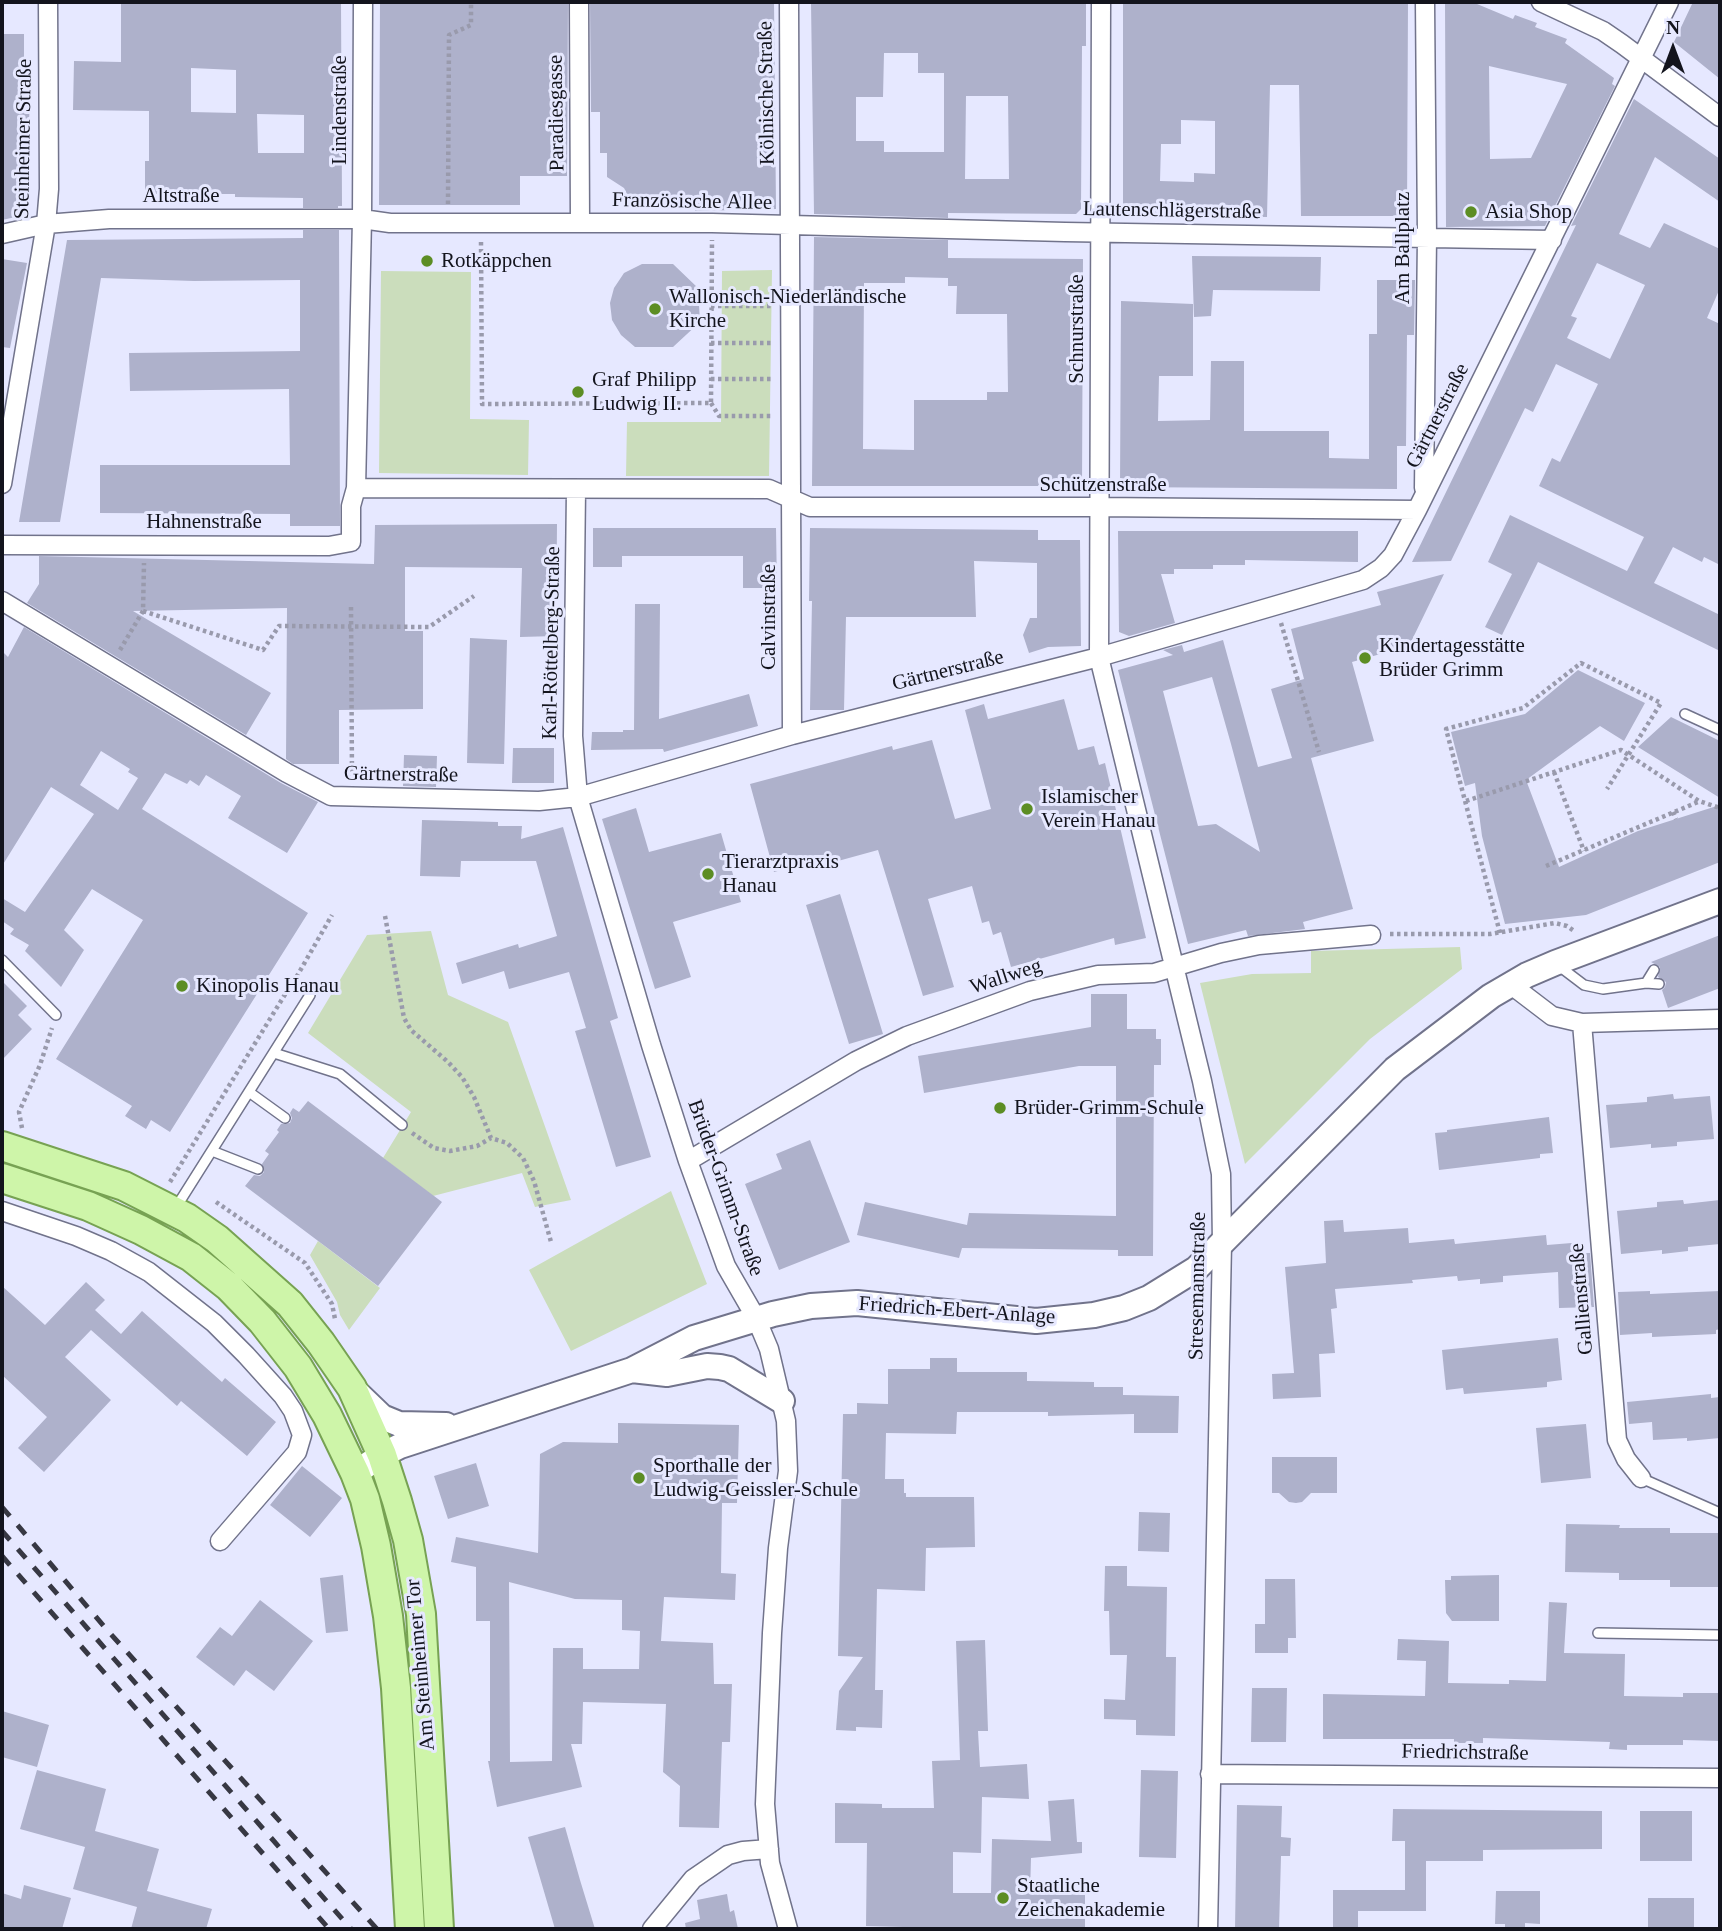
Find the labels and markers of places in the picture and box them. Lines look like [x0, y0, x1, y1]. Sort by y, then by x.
place label: Asia Shop [1485, 199, 1572, 225]
marker: Asia Shop [1463, 204, 1479, 220]
place label: Rotkäppchen [441, 248, 552, 274]
marker: Rotkäppchen [419, 253, 435, 269]
place label: Wallonisch-Niederländische Kirche [669, 284, 906, 334]
marker: Wallonisch-Niederländische Kirche [647, 301, 663, 317]
place label: Graf Philipp Ludwig II. [592, 367, 696, 417]
marker: Graf Philipp Ludwig II. [570, 384, 586, 400]
place label: Kindertagesstätte Brüder Grimm [1379, 633, 1525, 683]
marker: Kindertagesstätte Brüder Grimm [1357, 650, 1373, 666]
place label: Islamischer Verein Hanau [1041, 784, 1156, 834]
marker: Islamischer Verein Hanau [1019, 801, 1035, 817]
place label: Tierarztpraxis Hanau [722, 849, 839, 899]
marker: Tierarztpraxis Hanau [700, 866, 716, 882]
place label: Kinopolis Hanau [196, 973, 339, 999]
marker: Kinopolis Hanau [174, 978, 190, 994]
place label: Brüder-Grimm-Schule [1014, 1095, 1204, 1121]
marker: Brüder-Grimm-Schule [992, 1100, 1008, 1116]
place label: Sporthalle der Ludwig-Geissler-Schule [653, 1453, 858, 1503]
marker: Sporthalle der Ludwig-Geissler-Schule [631, 1470, 647, 1486]
place label: Staatliche Zeichenakademie [1017, 1873, 1165, 1923]
marker: Staatliche Zeichenakademie [995, 1890, 1011, 1906]

